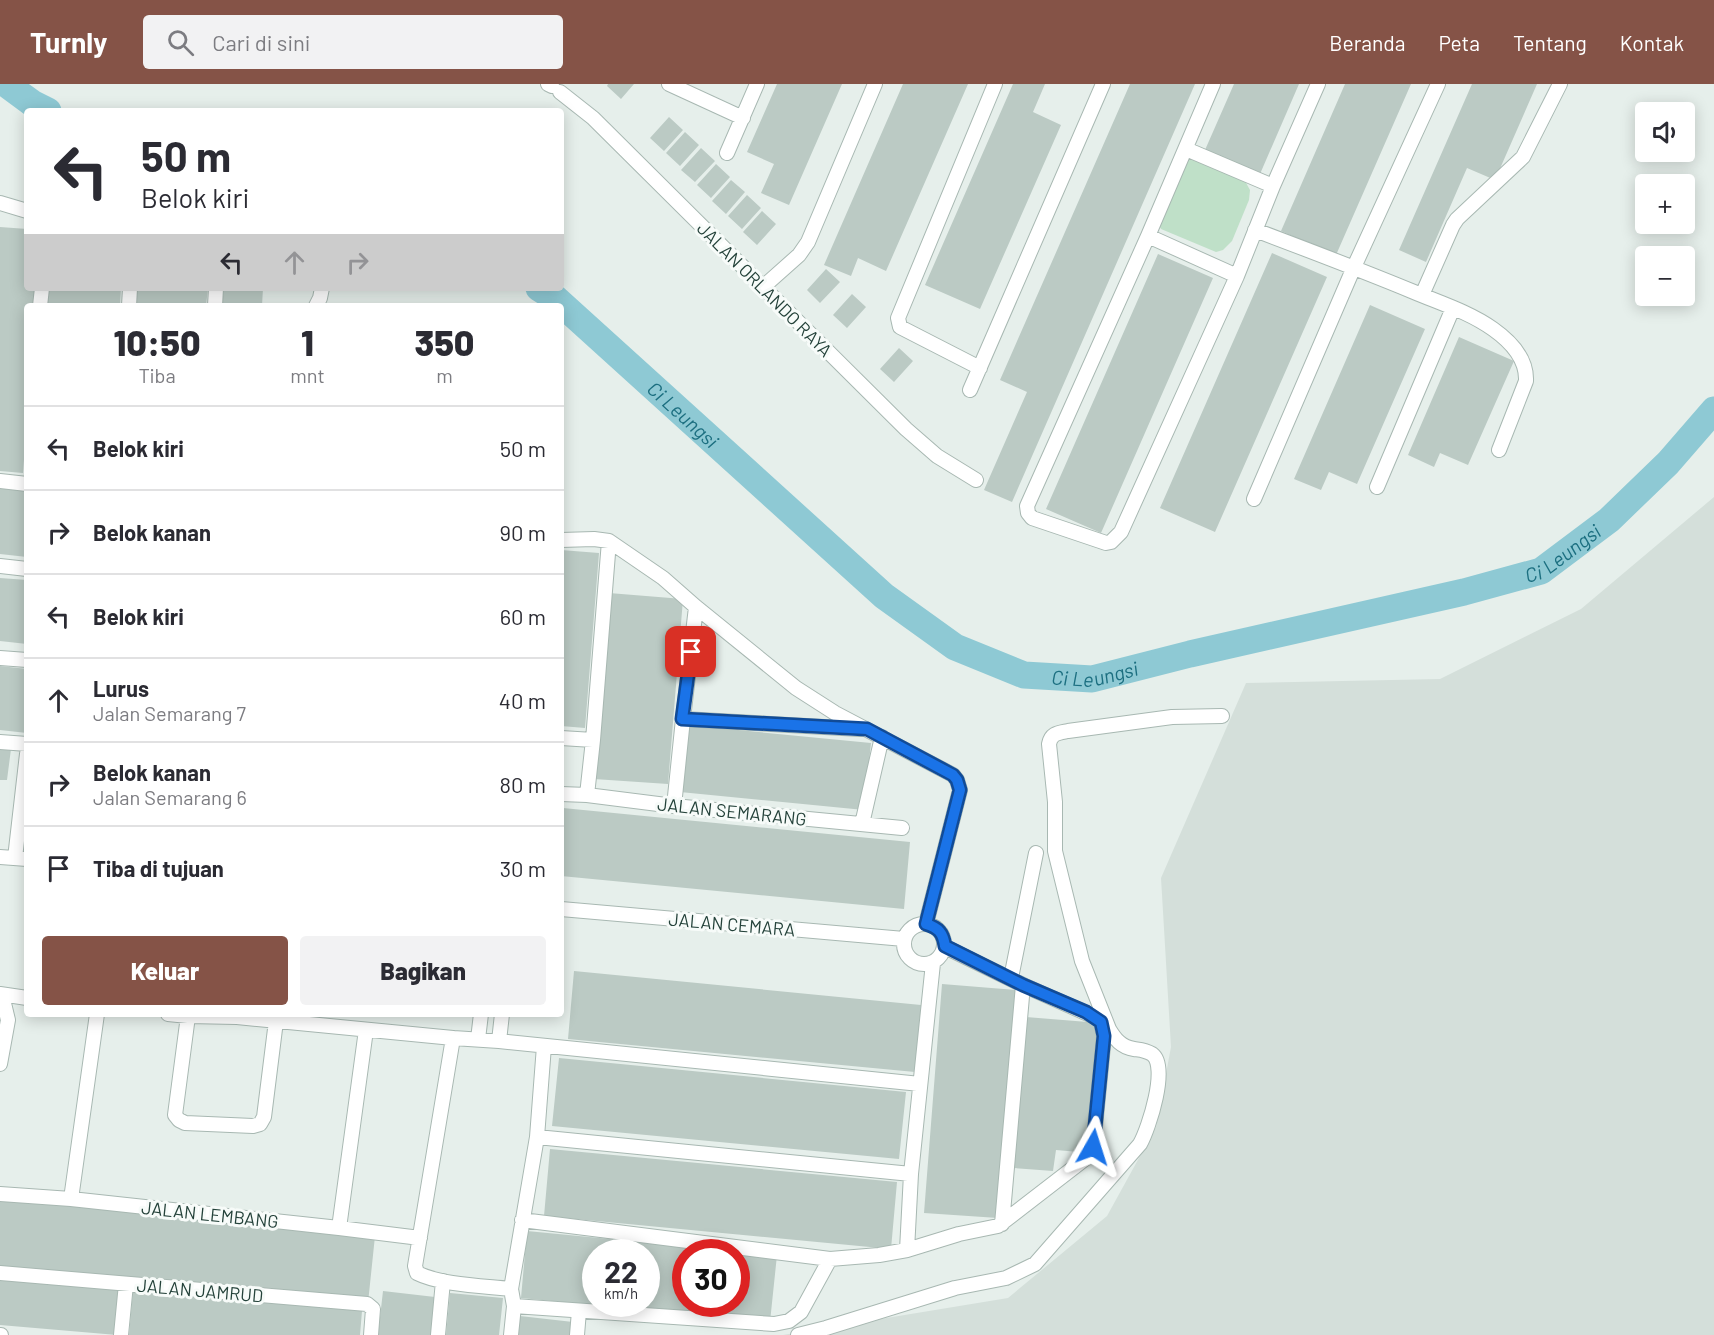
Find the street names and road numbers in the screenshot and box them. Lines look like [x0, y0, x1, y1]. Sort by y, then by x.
street label: JALAN ORLANDO RAYA [693, 217, 837, 361]
street label: JALAN SEMARANG [656, 792, 808, 830]
street label: JALAN CEMARA [668, 908, 796, 941]
street label: JALAN LEMBANG [140, 1196, 280, 1232]
street label: JALAN JAMRUD [136, 1274, 264, 1306]

